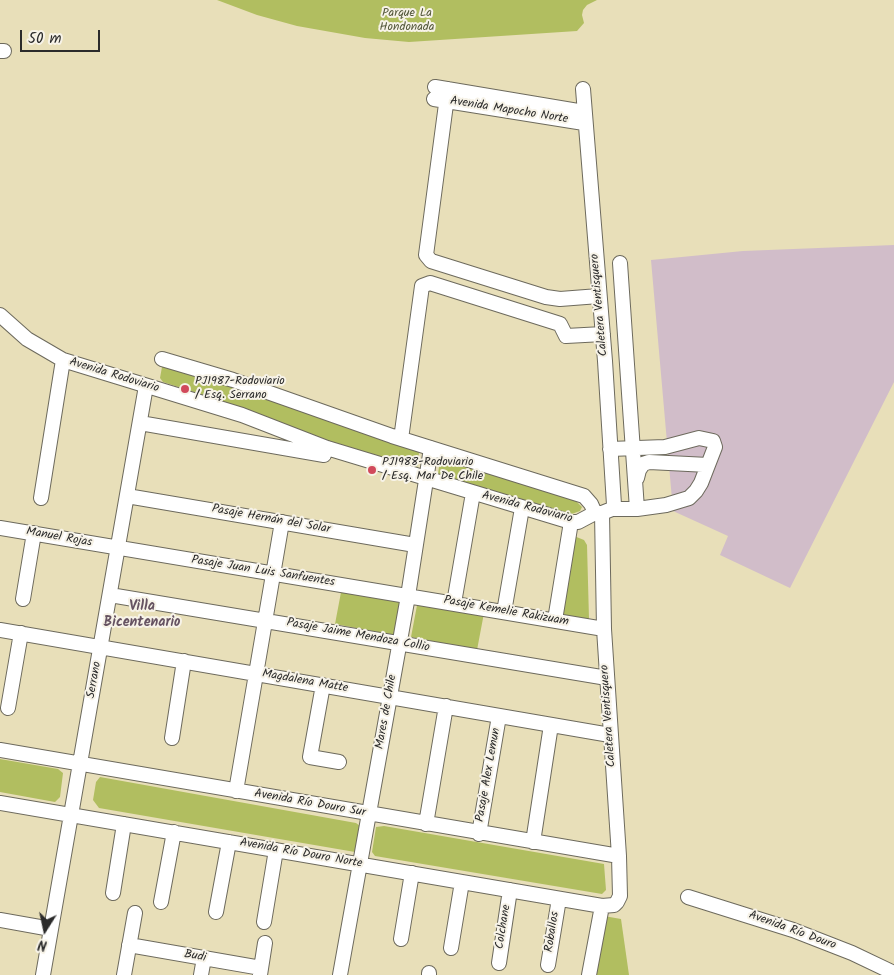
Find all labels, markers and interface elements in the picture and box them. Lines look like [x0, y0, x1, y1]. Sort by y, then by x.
park label: Parque La Hondonada [380, 7, 434, 35]
scale bar [22, 20, 102, 52]
text: 50 m [28, 27, 62, 51]
street label: Avenida Mapocho Norte [449, 95, 569, 127]
street label: Caletera Ventisquero [588, 253, 612, 357]
street label: Avenida Rodoviario [67, 356, 161, 396]
place label: PJ1987-Rodoviario / Esq. Serrano [195, 375, 285, 403]
marker: PJ1987-Rodoviario / Esq. Serrano [179, 383, 191, 395]
place label: PJ1988-Rodoviario / Esq. Mar De Chile [382, 456, 483, 484]
marker: PJ1988-Rodoviario / Esq. Mar De Chile [366, 464, 378, 476]
street label: Avenida Rodoviario [480, 489, 574, 527]
street label: Pasaje Hernán del Solar [211, 502, 331, 538]
street label: Manuel Rojas [25, 525, 93, 551]
street label: Pasaje Juan Luis Sanfuentes [190, 554, 336, 590]
street label: Pasaje Kemelie Rakizuam [442, 594, 570, 630]
district label: Villa Bicentenario [104, 600, 180, 632]
street label: Pasaje Jaime Mendoza Collio [285, 616, 431, 656]
street label: Serrano [85, 660, 105, 700]
street label: Caletera Ventisquero [598, 664, 620, 768]
street label: Magdalena Matte [261, 667, 349, 697]
street label: Mares de Chile [373, 674, 401, 750]
street label: Pasaje Alex Lemun [474, 727, 504, 823]
street label: Avenida Río Douro Sur [253, 787, 367, 821]
street label: Avenida Río Douro Norte [239, 836, 363, 872]
street label: Colchane [493, 904, 515, 950]
north arrow [20, 905, 70, 955]
street label: Avenida Río Douro [746, 909, 838, 953]
street label: Roballos [543, 911, 563, 953]
text: N [36, 933, 49, 956]
street label: Budi [183, 948, 207, 966]

